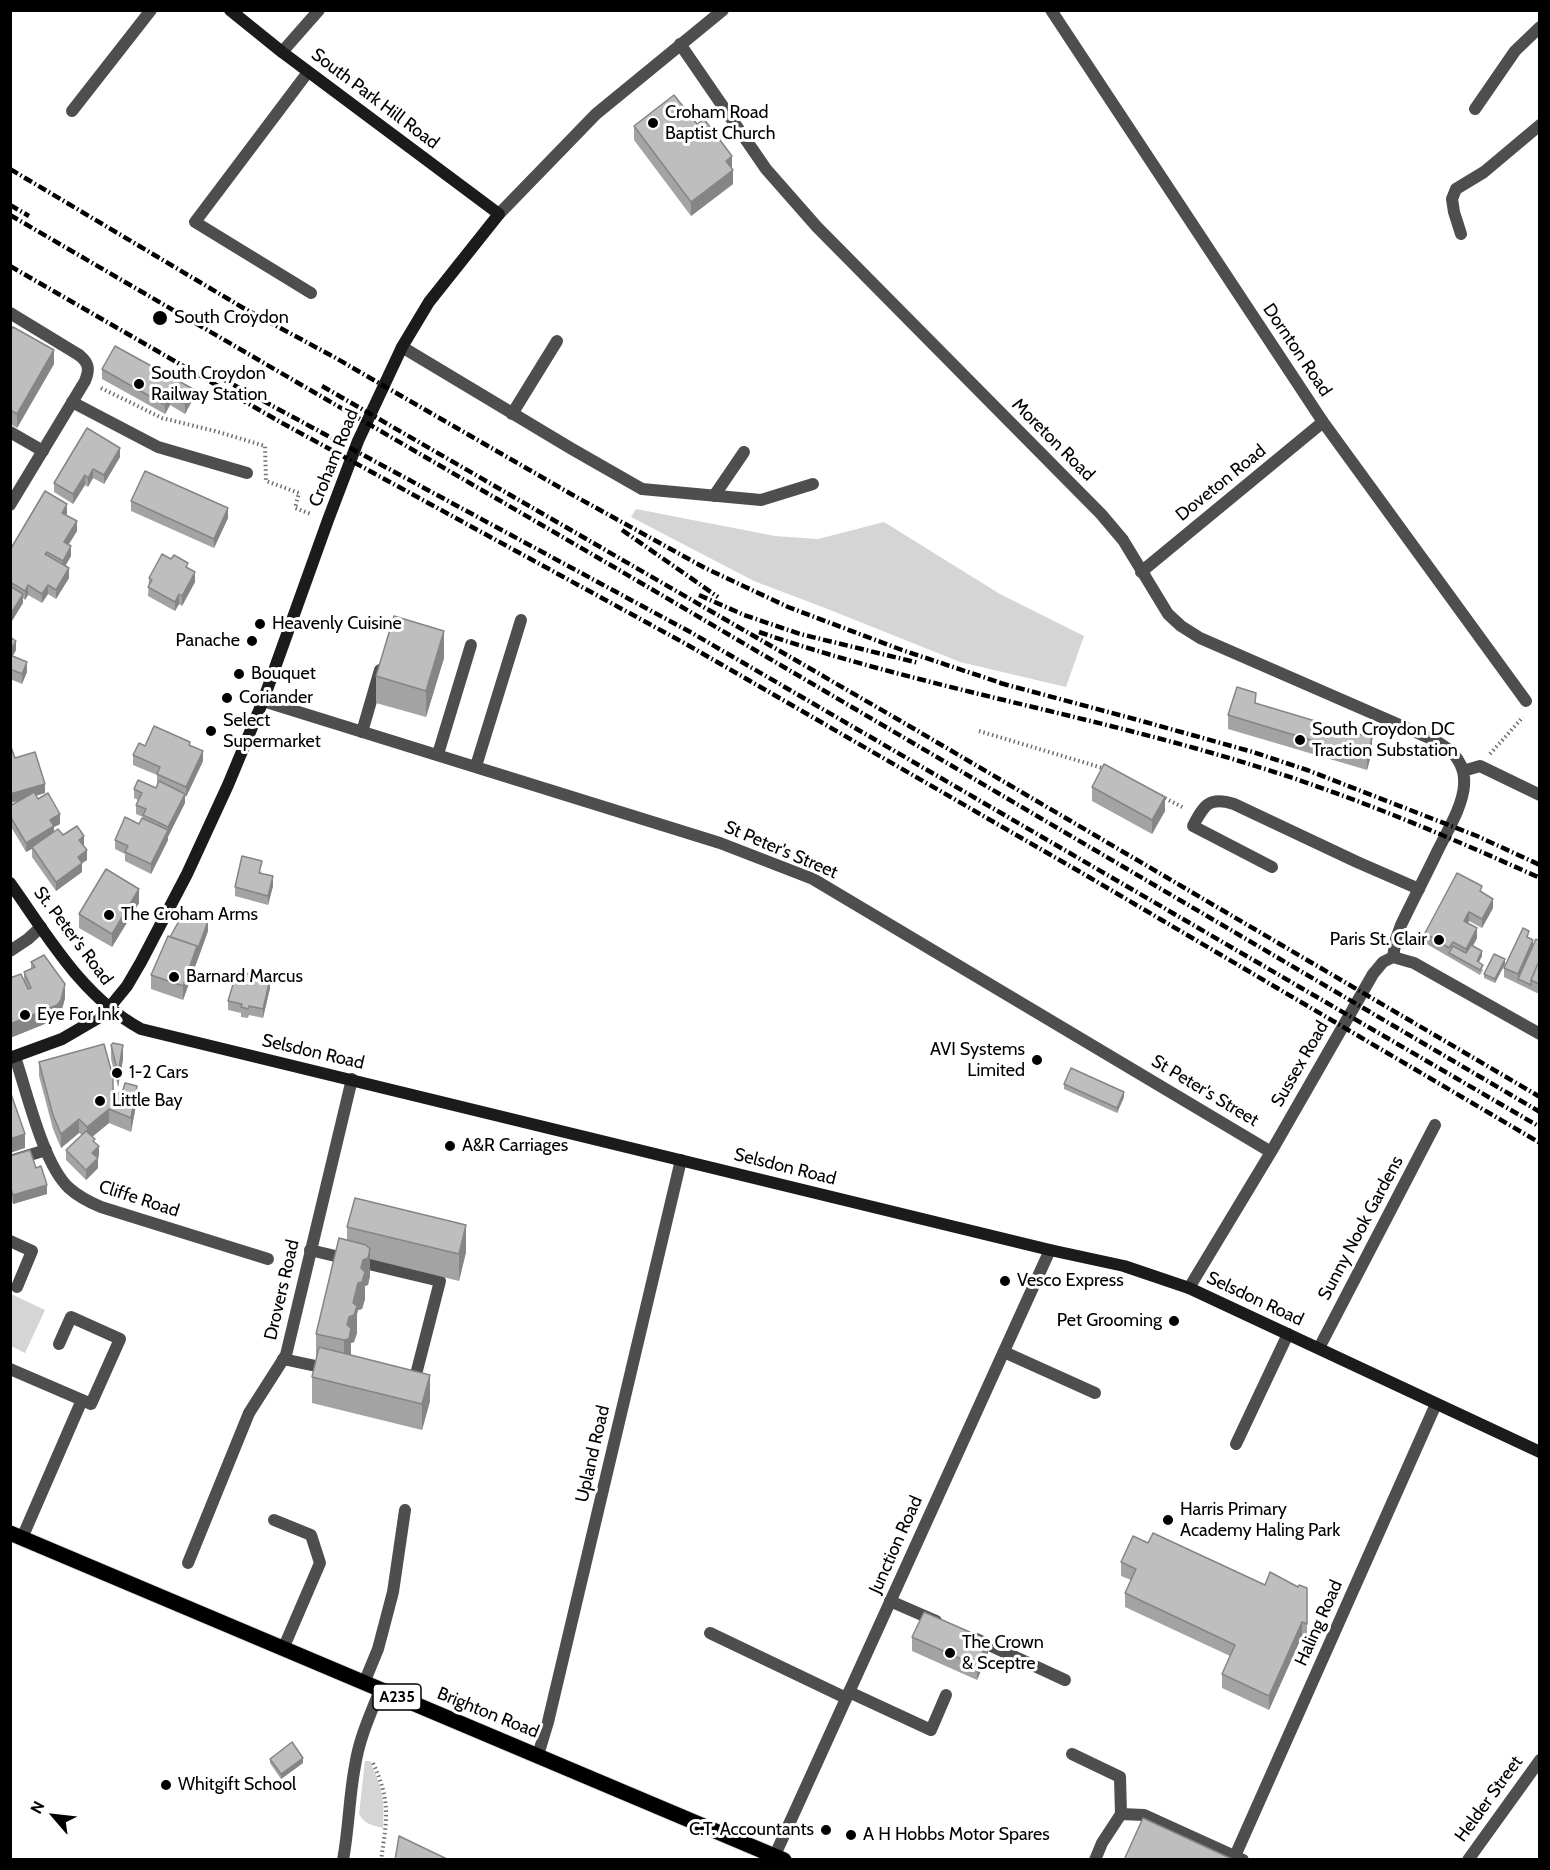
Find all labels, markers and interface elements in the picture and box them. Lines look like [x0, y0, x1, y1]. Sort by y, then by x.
street label: South Park Hill Road [307, 44, 443, 154]
place label: Croham Road Baptist Church [665, 102, 775, 144]
marker: Croham Road Baptist Church [646, 116, 660, 130]
street label: Dornton Road [1258, 299, 1336, 401]
place label: South Croydon [174, 307, 289, 329]
marker: South Croydon [151, 309, 169, 327]
place label: South Croydon Railway Station [151, 363, 267, 406]
marker: South Croydon Railway Station [132, 377, 146, 391]
street label: Moreton Road [1007, 394, 1099, 486]
street label: Croham Road [305, 406, 363, 510]
street label: Doveton Road [1172, 440, 1270, 526]
place label: Heavenly Cuisine [272, 613, 402, 635]
marker: Heavenly Cuisine [253, 617, 267, 631]
place label: Panache [175, 630, 240, 652]
marker: Panache [245, 634, 259, 648]
place label: Bouquet [251, 663, 316, 685]
marker: Bouquet [232, 667, 246, 681]
place label: Coriander [239, 687, 313, 709]
marker: Coriander [220, 691, 234, 705]
place label: Select Supermarket [223, 710, 321, 752]
place label: South Croydon DC Traction Substation [1312, 719, 1458, 762]
marker: Select Supermarket [204, 724, 218, 738]
marker: South Croydon DC Traction Substation [1293, 733, 1307, 747]
street label: St Peter's Street [721, 816, 841, 884]
street label: St. Peter's Road [29, 882, 117, 990]
place label: The Croham Arms [121, 904, 258, 926]
marker: The Croham Arms [102, 908, 116, 922]
place label: Paris St. Clair [1330, 929, 1427, 951]
marker: Paris St. Clair [1432, 933, 1446, 947]
place label: Barnard Marcus [186, 966, 303, 988]
marker: Barnard Marcus [167, 970, 181, 984]
place label: Eye For Ink [37, 1004, 120, 1026]
marker: Eye For Ink [18, 1008, 32, 1022]
street label: Sussex Road [1267, 1017, 1333, 1111]
street label: Selsdon Road [260, 1030, 366, 1074]
place label: AVI Systems Limited [930, 1039, 1025, 1082]
street label: St Peter's Street [1148, 1051, 1262, 1131]
marker: AVI Systems Limited [1030, 1053, 1044, 1067]
place label: 1-2 Cars [129, 1062, 189, 1084]
marker: 1-2 Cars [110, 1066, 124, 1080]
place label: Little Bay [112, 1090, 183, 1112]
marker: Little Bay [93, 1094, 107, 1108]
place label: A&R Carriages [462, 1135, 568, 1157]
marker: A&R Carriages [443, 1139, 457, 1153]
street label: Selsdon Road [732, 1144, 838, 1190]
street label: Sunny Nook Gardens [1314, 1152, 1408, 1304]
street label: Cliffe Road [96, 1176, 182, 1222]
street label: Drovers Road [260, 1238, 304, 1342]
street label: Selsdon Road [1203, 1267, 1307, 1331]
place label: Vesco Express [1017, 1270, 1124, 1292]
marker: Vesco Express [998, 1274, 1012, 1288]
place label: Pet Grooming [1057, 1310, 1162, 1332]
marker: Pet Grooming [1167, 1314, 1181, 1328]
street label: Upland Road [571, 1403, 615, 1505]
street label: Junction Road [865, 1493, 927, 1597]
place label: Harris Primary Academy Haling Park [1180, 1499, 1340, 1541]
marker: Harris Primary Academy Haling Park [1161, 1513, 1175, 1527]
street label: Haling Road [1291, 1577, 1347, 1669]
place label: The Crown & Sceptre [962, 1632, 1044, 1674]
marker: The Crown & Sceptre [943, 1646, 957, 1660]
street label: Brighton Road [434, 1683, 542, 1743]
road number: A235 [373, 1684, 421, 1710]
street label: Helder Street [1451, 1752, 1527, 1846]
place label: Whitgift School [178, 1774, 296, 1796]
marker: Whitgift School [159, 1778, 173, 1792]
north arrow [24, 1786, 84, 1846]
text: N [27, 1798, 49, 1817]
place label: C.T. Accountants [689, 1819, 814, 1841]
marker: C.T. Accountants [819, 1823, 833, 1837]
place label: A H Hobbs Motor Spares [863, 1824, 1050, 1846]
marker: A H Hobbs Motor Spares [844, 1828, 858, 1842]

